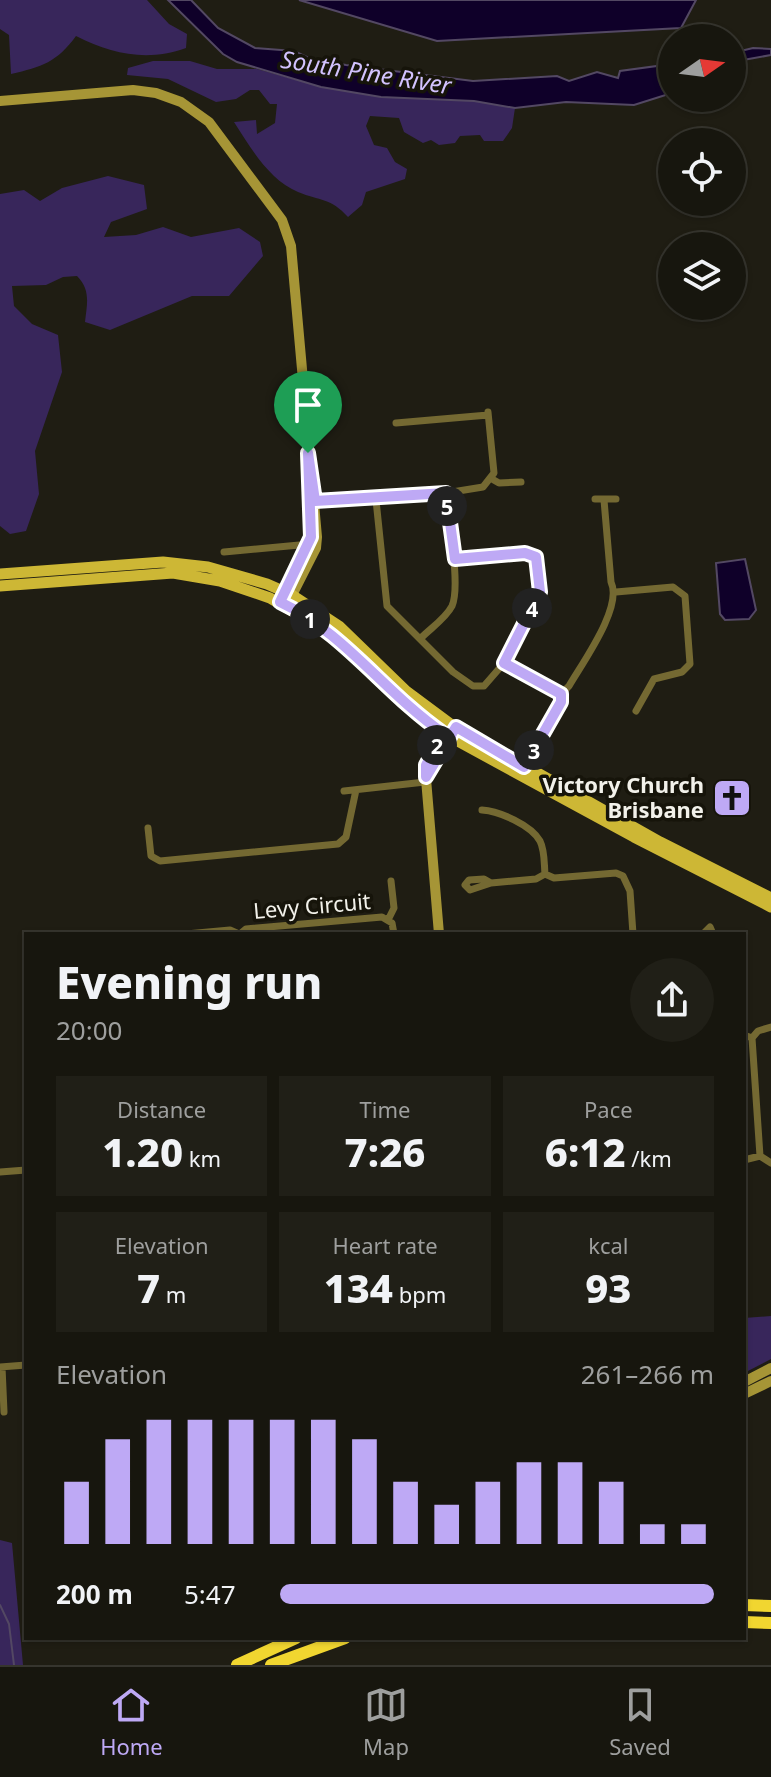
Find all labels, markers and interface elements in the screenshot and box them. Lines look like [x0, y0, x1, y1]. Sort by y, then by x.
north arrow [658, 24, 746, 112]
map controls [658, 24, 746, 320]
water label: South Pine River [279, 42, 455, 102]
button: locate [658, 128, 746, 216]
button: layers [658, 232, 746, 320]
pin [274, 371, 342, 453]
icon: arrive [286, 383, 330, 427]
pin: 5 [427, 486, 467, 526]
text: 5 [441, 491, 453, 521]
pin: 4 [512, 588, 552, 628]
text: 4 [526, 593, 538, 623]
pin: 1 [290, 599, 330, 639]
text: 1 [304, 604, 316, 634]
pin: 2 [417, 725, 457, 765]
text: 2 [431, 730, 443, 760]
pin: 3 [514, 730, 554, 770]
text: 3 [528, 735, 540, 765]
place label: Victory Church Brisbane [543, 769, 704, 824]
church icon: Victory Church Brisbane [711, 777, 753, 819]
street label: Levy Circuit [252, 885, 372, 925]
text: Evening run [56, 952, 322, 1012]
button: share [630, 958, 714, 1042]
text: 20:00 [56, 1012, 122, 1048]
text: Distance [117, 1094, 206, 1124]
text: Time [360, 1094, 410, 1124]
text: Pace [584, 1094, 633, 1124]
text: 1.20 [102, 1124, 183, 1179]
text: 7:26 [345, 1124, 425, 1179]
text: 6:12 [545, 1124, 626, 1179]
text: km [183, 1143, 221, 1173]
text: /km [626, 1143, 672, 1173]
text: Elevation [115, 1230, 209, 1260]
text: Heart rate [332, 1230, 438, 1260]
text: kcal [588, 1230, 628, 1260]
text: 7 [137, 1260, 160, 1315]
text: 134 [324, 1260, 393, 1315]
text: 93 [585, 1260, 631, 1315]
text: m [160, 1279, 186, 1309]
text: bpm [393, 1279, 446, 1309]
text: Elevation [56, 1356, 167, 1392]
text: 261–266 m [581, 1356, 714, 1392]
text: 200 m [56, 1576, 133, 1612]
text: 5:47 [184, 1576, 236, 1612]
tab: Home [100, 1683, 163, 1761]
tab: Map [363, 1683, 409, 1761]
tab: Saved [609, 1683, 671, 1761]

